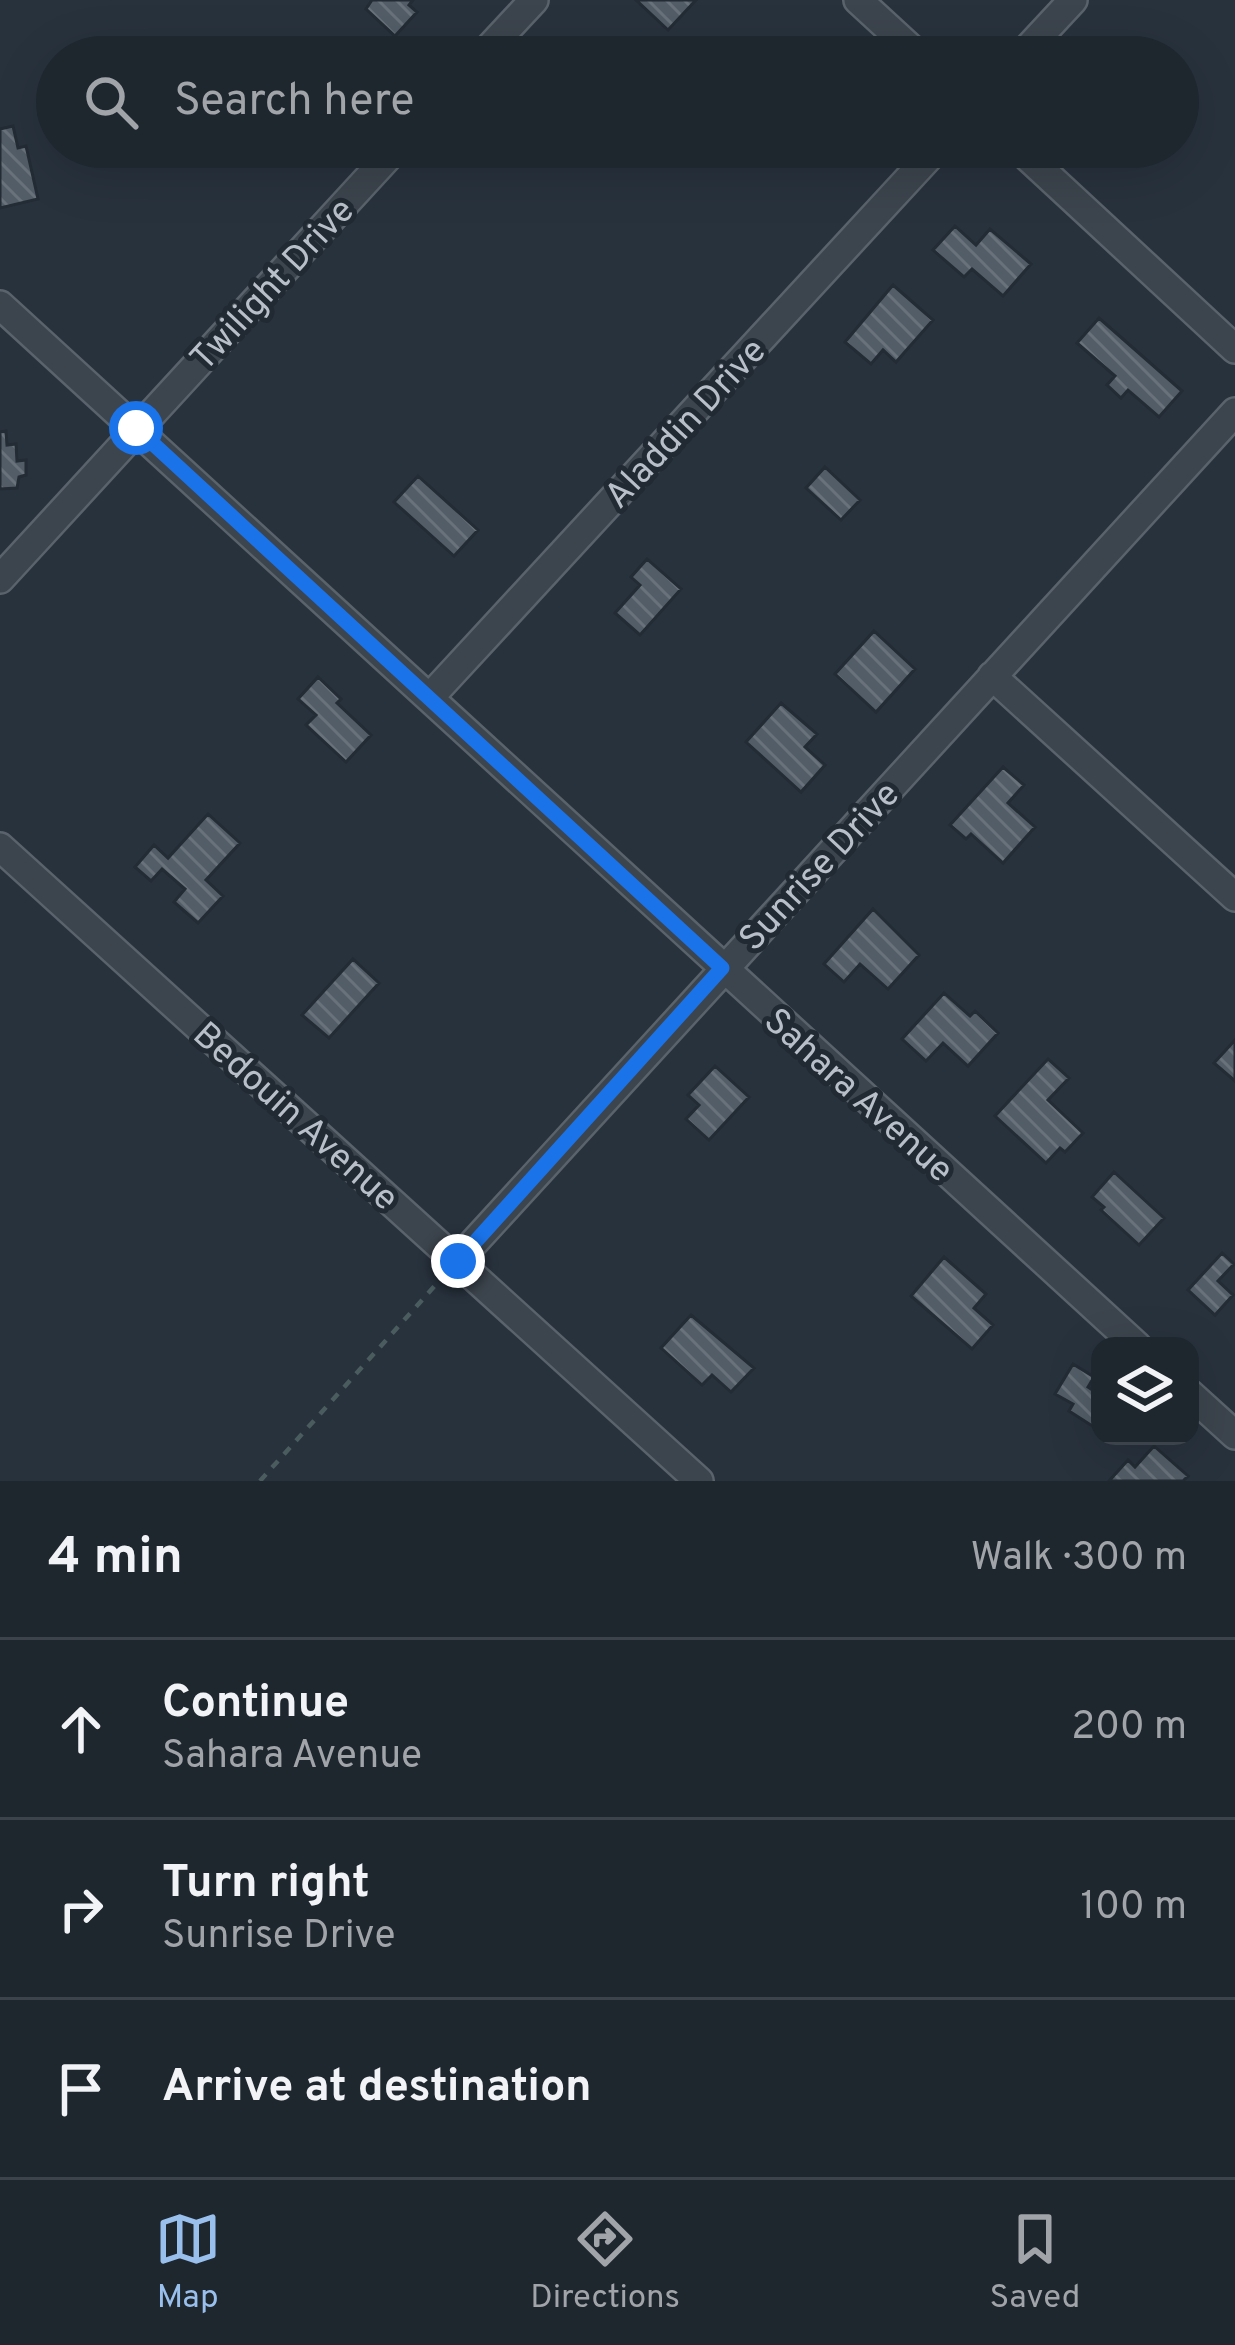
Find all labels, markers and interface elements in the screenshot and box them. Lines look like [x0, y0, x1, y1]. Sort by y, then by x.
search box [36, 36, 1199, 168]
icon: search [78, 69, 144, 135]
text: Search here [174, 74, 414, 131]
street label: Twilight Drive [182, 189, 366, 382]
street label: Aladdin Drive [596, 330, 778, 520]
route start [109, 401, 163, 455]
street label: Sunrise Drive [731, 773, 911, 962]
street label: Sahara Avenue [753, 1000, 962, 1194]
street label: Bedouin Avenue [182, 1013, 407, 1222]
route end [431, 1234, 485, 1288]
map controls [1091, 1337, 1199, 1445]
button: layers [1091, 1337, 1199, 1445]
text: 4 min [48, 1527, 183, 1592]
text: Walk · 300 m [970, 1535, 1187, 1584]
text: Continue [162, 1676, 349, 1733]
icon: ahead [48, 1696, 114, 1762]
text: 200 m [1071, 1704, 1187, 1753]
text: Sahara Avenue [162, 1733, 422, 1782]
text: Turn right [162, 1856, 370, 1913]
icon: right [48, 1876, 114, 1942]
text: 100 m [1080, 1884, 1187, 1933]
text: Sunrise Drive [162, 1913, 395, 1962]
icon: arrive [48, 2056, 114, 2122]
text: Arrive at destination [162, 2060, 592, 2117]
tab: Map [155, 2206, 221, 2320]
tab: Directions [530, 2206, 680, 2320]
tab: Saved [990, 2206, 1080, 2320]

